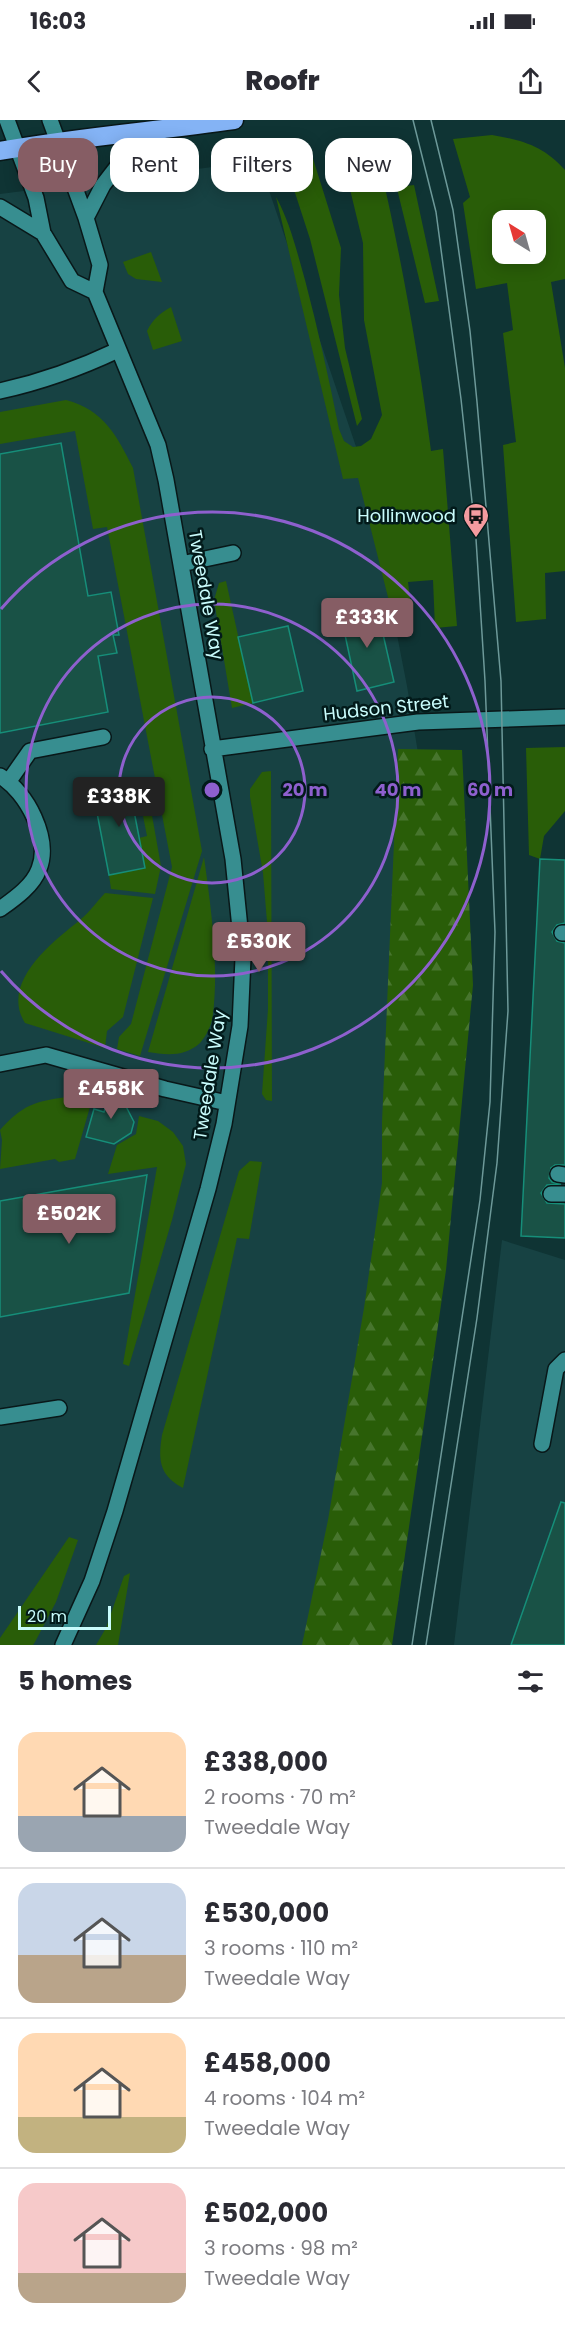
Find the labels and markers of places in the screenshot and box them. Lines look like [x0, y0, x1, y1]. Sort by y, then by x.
bus stop icon: Hollinwood [461, 501, 491, 539]
place label: Hollinwood [357, 503, 456, 528]
pin: £333K [325, 598, 409, 649]
pin: £338K [77, 777, 161, 828]
centre of rings [202, 780, 222, 800]
pin: £530K [217, 922, 301, 973]
pin: £458K [69, 1069, 153, 1120]
pin: £502K [27, 1194, 111, 1245]

